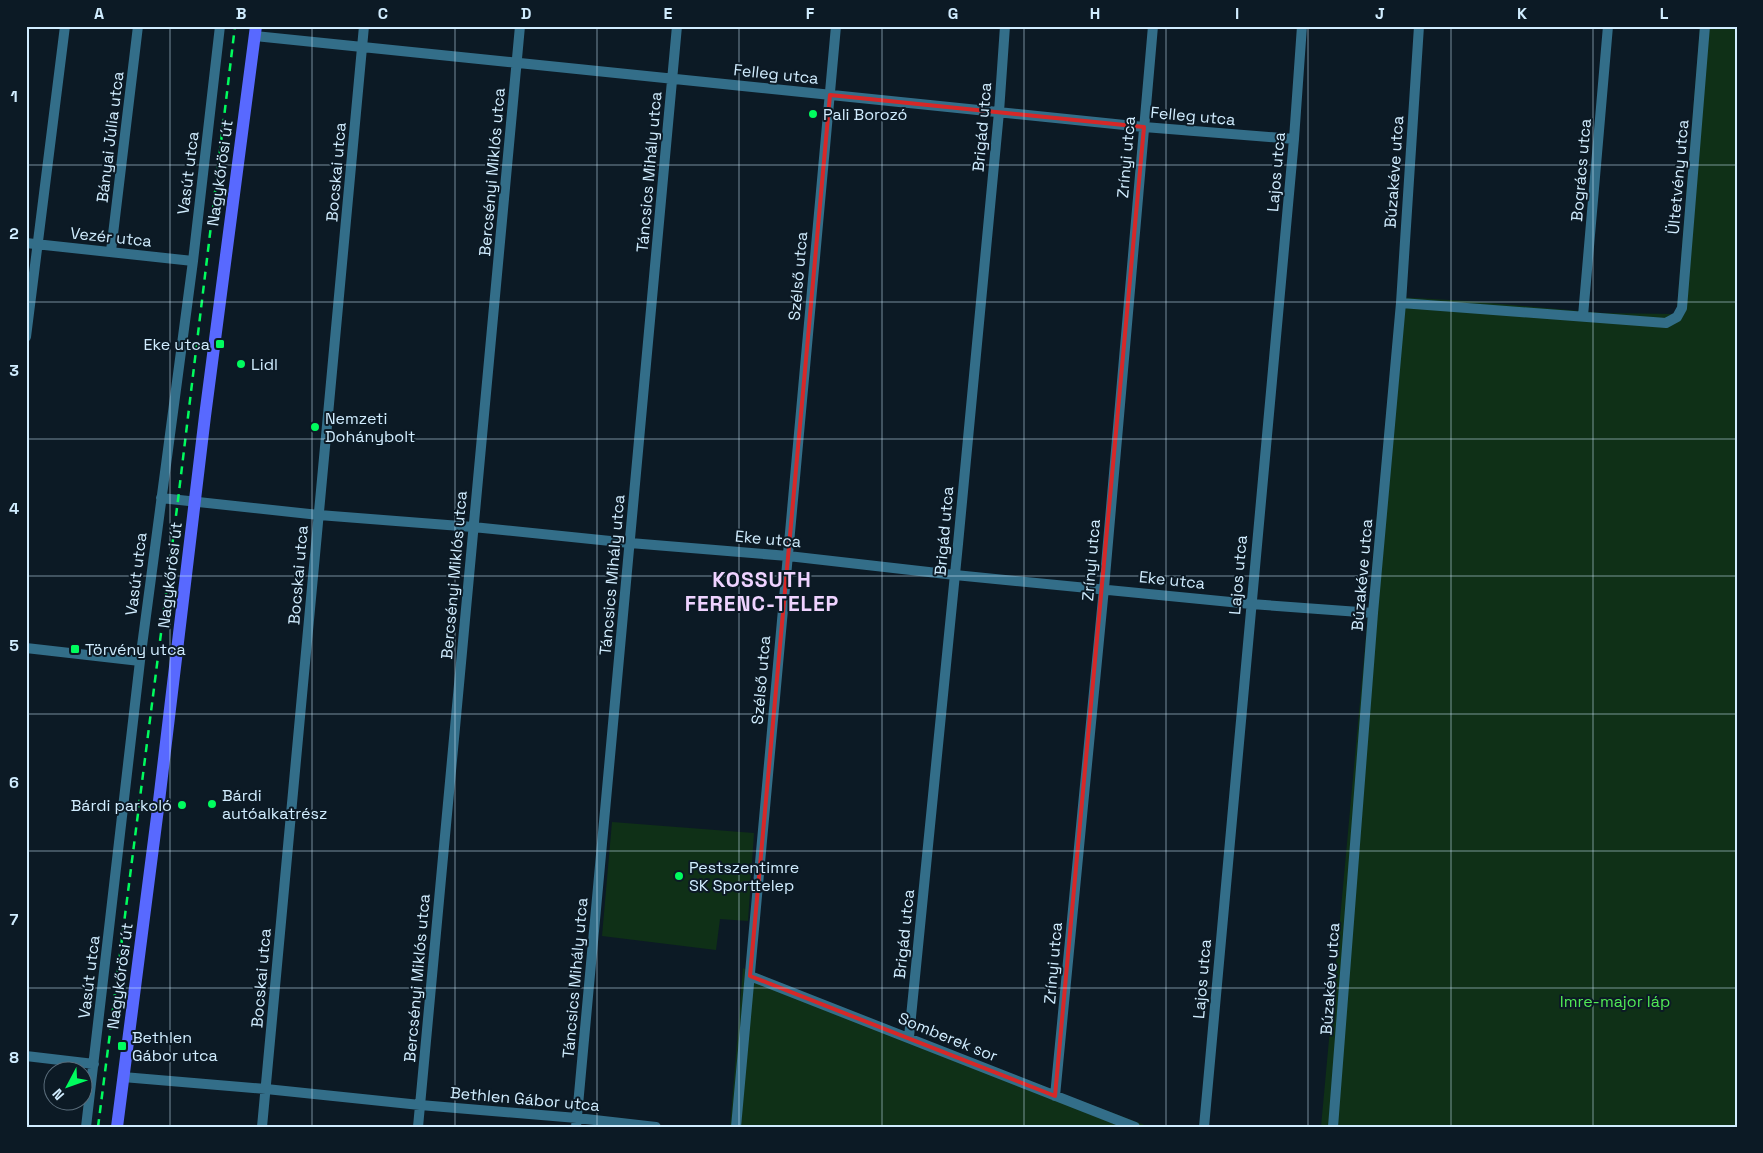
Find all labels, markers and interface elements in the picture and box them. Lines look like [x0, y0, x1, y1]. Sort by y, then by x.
text: A [94, 3, 104, 24]
text: B [236, 3, 246, 24]
text: C [378, 3, 388, 24]
text: D [521, 3, 531, 24]
text: E [664, 3, 673, 24]
text: F [806, 3, 815, 24]
text: G [948, 3, 958, 24]
text: H [1090, 3, 1100, 24]
text: I [1235, 3, 1239, 24]
text: J [1375, 3, 1385, 24]
text: K [1517, 3, 1527, 24]
text: L [1660, 3, 1669, 24]
street label: Felleg utca [732, 59, 820, 89]
street label: Bányai Júlia utca [92, 70, 128, 204]
street label: Brigád utca [968, 81, 996, 173]
text: 1 [10, 86, 18, 107]
street label: Bercsényi Miklós utca [474, 87, 510, 257]
street label: Táncsics Mihály utca [632, 91, 666, 253]
street label: Felleg utca [1150, 102, 1236, 130]
place label: Pali Borozó [823, 104, 907, 125]
marker: Pali Borozó [807, 108, 819, 120]
street label: Zrínyi utca [1112, 115, 1140, 199]
street label: Búzakéve utca [1380, 115, 1408, 229]
street label: Bogrács utca [1566, 118, 1596, 222]
street label: Nagykőrösi út [202, 119, 238, 227]
street label: Ültetvény utca [1663, 119, 1693, 235]
street label: Bocskai utca [321, 121, 351, 223]
street label: Vasút utca [172, 130, 204, 216]
street label: Lajos utca [1262, 131, 1290, 213]
street label: Vezér utca [69, 222, 153, 252]
text: 2 [9, 223, 19, 244]
street label: Szélső utca [784, 231, 812, 321]
place label: Eke utca [144, 334, 210, 355]
marker: Eke utca [214, 338, 226, 350]
place label: Lidl [251, 354, 278, 375]
marker: Lidl [235, 358, 247, 370]
text: 3 [9, 360, 19, 381]
place label: Nemzeti Dohánybolt [325, 408, 415, 447]
marker: Nemzeti Dohánybolt [309, 421, 321, 433]
street label: Brigád utca [930, 485, 958, 577]
street label: Bercsényi Miklós utca [436, 490, 472, 660]
street label: Táncsics Mihály utca [595, 494, 629, 656]
text: 4 [9, 498, 19, 519]
street label: Zrínyi utca [1077, 518, 1105, 602]
street label: Búzakéve utca [1347, 518, 1377, 632]
street label: Nagykőrösi út [153, 521, 187, 629]
street label: Bocskai utca [283, 524, 313, 626]
street label: Eke utca [734, 526, 802, 552]
street label: Vasút utca [120, 531, 152, 617]
street label: Lajos utca [1224, 534, 1252, 616]
district label: KOSSUTH FERENC-TELEP [685, 566, 839, 617]
street label: Eke utca [1138, 566, 1206, 594]
text: 5 [9, 635, 19, 656]
street label: Szélső utca [747, 635, 775, 725]
place label: Törvény utca [85, 639, 186, 660]
marker: Törvény utca [69, 643, 81, 655]
text: 6 [9, 772, 19, 793]
place label: Bárdi autóalkatrész [222, 785, 327, 824]
place label: Bárdi parkoló [71, 795, 172, 816]
marker: Bárdi autóalkatrész [206, 798, 218, 810]
marker: Bárdi parkoló [176, 799, 188, 811]
place label: Pestszentimre SK Sporttelep [689, 857, 799, 896]
marker: Pestszentimre SK Sporttelep [673, 870, 685, 882]
street label: Brigád utca [889, 888, 919, 980]
street label: Bercsényi Miklós utca [399, 893, 435, 1063]
street label: Táncsics Mihály utca [558, 897, 592, 1059]
text: 7 [10, 909, 19, 930]
street label: Zrínyi utca [1039, 921, 1067, 1005]
street label: Nagykőrösi út [102, 922, 138, 1030]
street label: Búzakéve utca [1316, 922, 1344, 1036]
street label: Bocskai utca [246, 927, 276, 1029]
street label: Vasút utca [73, 934, 105, 1020]
street label: Lajos utca [1188, 938, 1216, 1020]
park label: Imre-major láp [1560, 991, 1670, 1012]
street label: Somberek sor [895, 1007, 1001, 1067]
place label: Bethlen Gábor utca [132, 1027, 218, 1066]
marker: Bethlen Gábor utca [116, 1040, 128, 1052]
text: 8 [9, 1047, 19, 1068]
north arrow [42, 1060, 92, 1110]
street label: Bethlen Gábor utca [449, 1082, 601, 1116]
text: N [48, 1085, 68, 1104]

